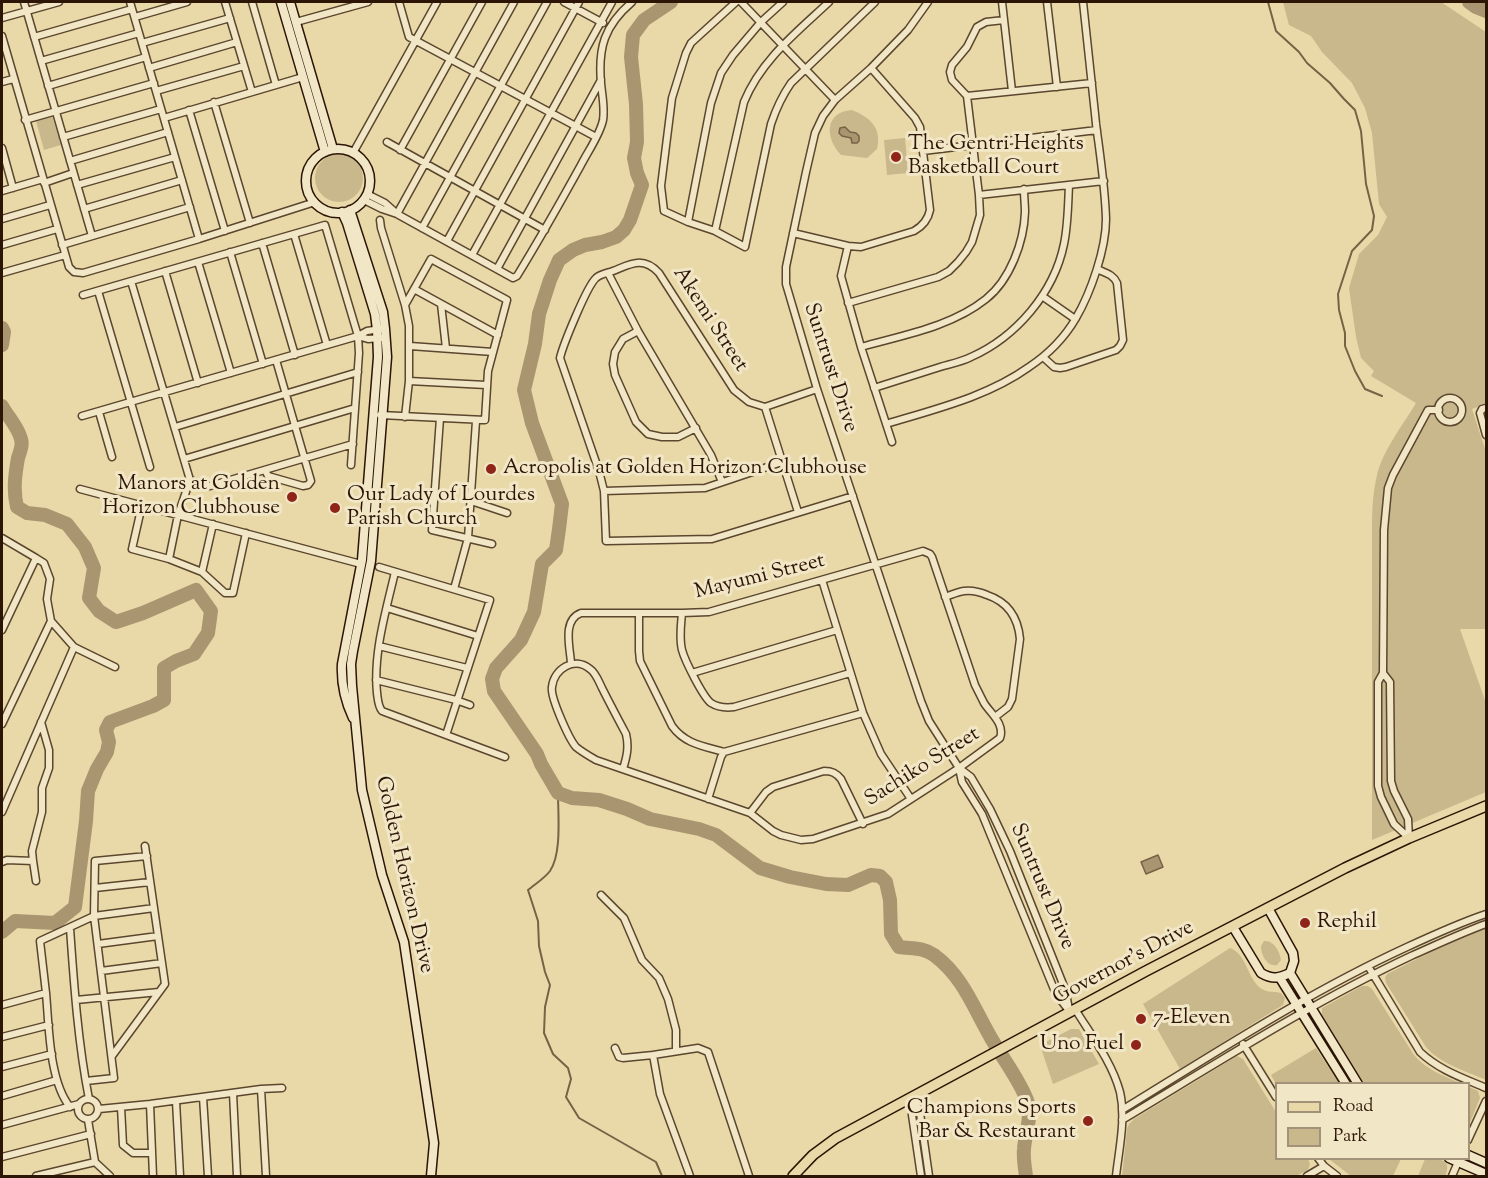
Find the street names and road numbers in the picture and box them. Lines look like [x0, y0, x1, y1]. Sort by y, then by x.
street label: Akemi Street [666, 263, 752, 377]
street label: Suntrust Drive [796, 300, 862, 436]
street label: Mayumi Street [692, 550, 828, 606]
street label: Sachiko Street [861, 723, 985, 813]
street label: Golden Horizon Drive [368, 774, 438, 976]
street label: Suntrust Drive [1003, 820, 1079, 954]
street label: Governor's Drive [1049, 916, 1199, 1012]

